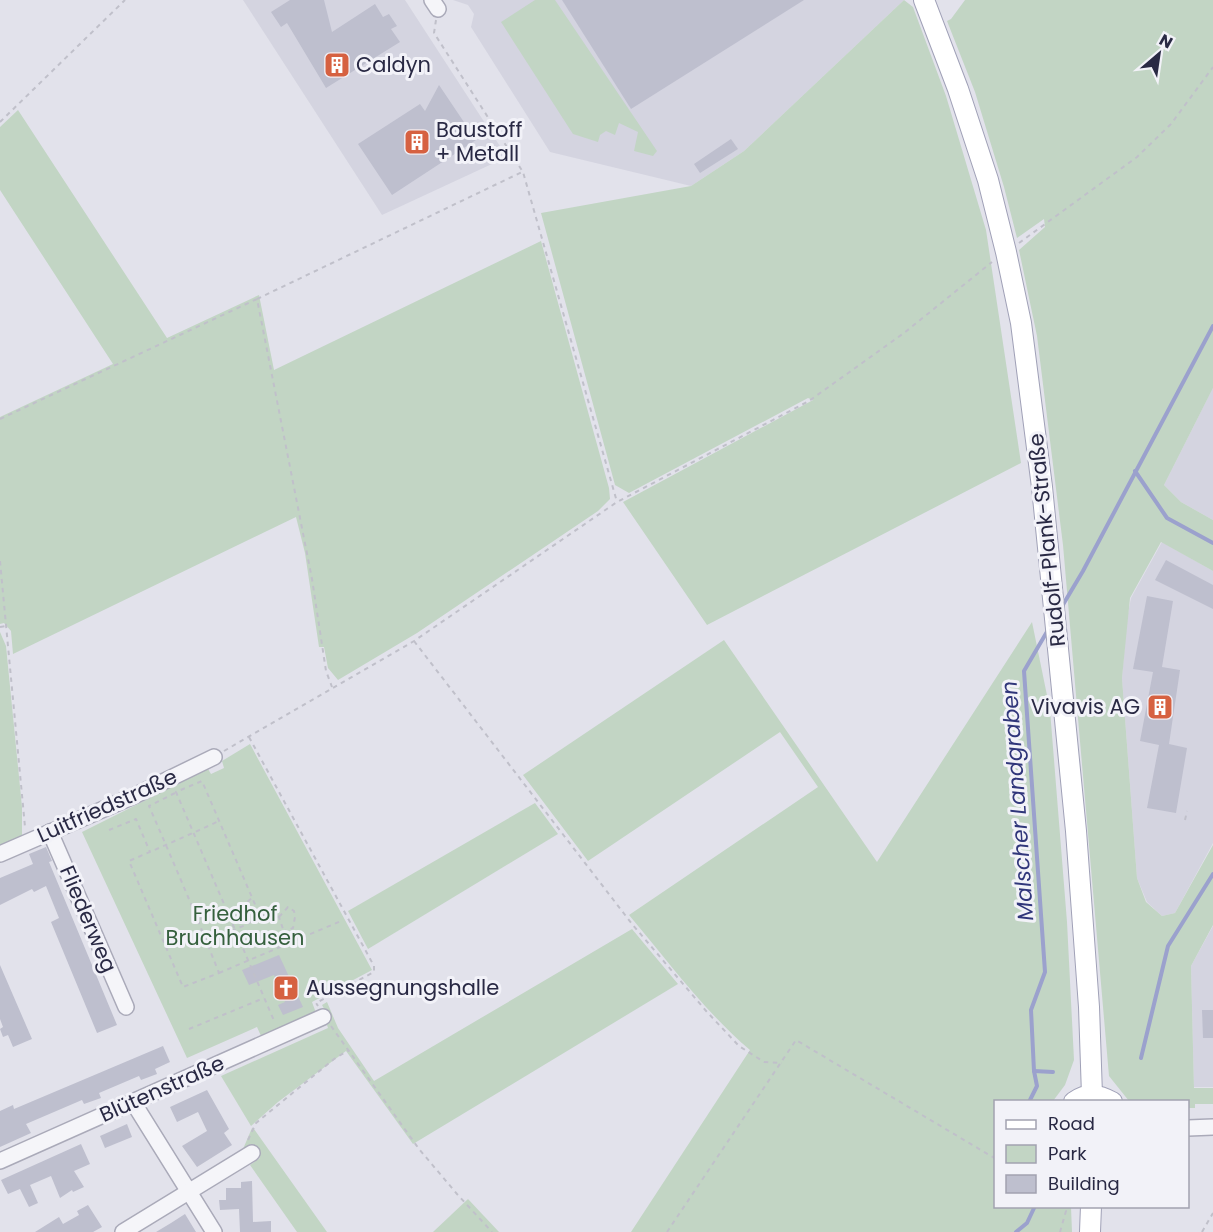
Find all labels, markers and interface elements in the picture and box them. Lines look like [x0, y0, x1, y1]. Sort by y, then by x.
north arrow [1129, 24, 1189, 84]
text: N [1155, 28, 1177, 54]
building icon: Caldyn [322, 50, 352, 80]
place label: Caldyn [356, 50, 431, 79]
place label: Baustoff + Metall [436, 115, 522, 168]
building icon: Baustoff + Metall [402, 127, 432, 157]
street label: Rudolf-Plank-Straße [1021, 432, 1072, 648]
water label: Malscher Landgraben [994, 680, 1041, 922]
place label: Vivavis AG [1031, 692, 1140, 721]
building icon: Vivavis AG [1145, 692, 1175, 722]
street label: Luitfriedstraße [32, 762, 181, 849]
street label: Fliederweg [53, 861, 124, 977]
park label: Friedhof Bruchhausen [166, 899, 304, 952]
church icon: Aussegnungshalle [271, 973, 301, 1003]
place label: Aussegnungshalle [306, 973, 499, 1002]
street label: Blütenstraße [95, 1048, 229, 1129]
legend [994, 1100, 1189, 1208]
text: Road [1048, 1111, 1095, 1136]
text: Park [1048, 1141, 1087, 1166]
text: Building [1048, 1171, 1120, 1196]

